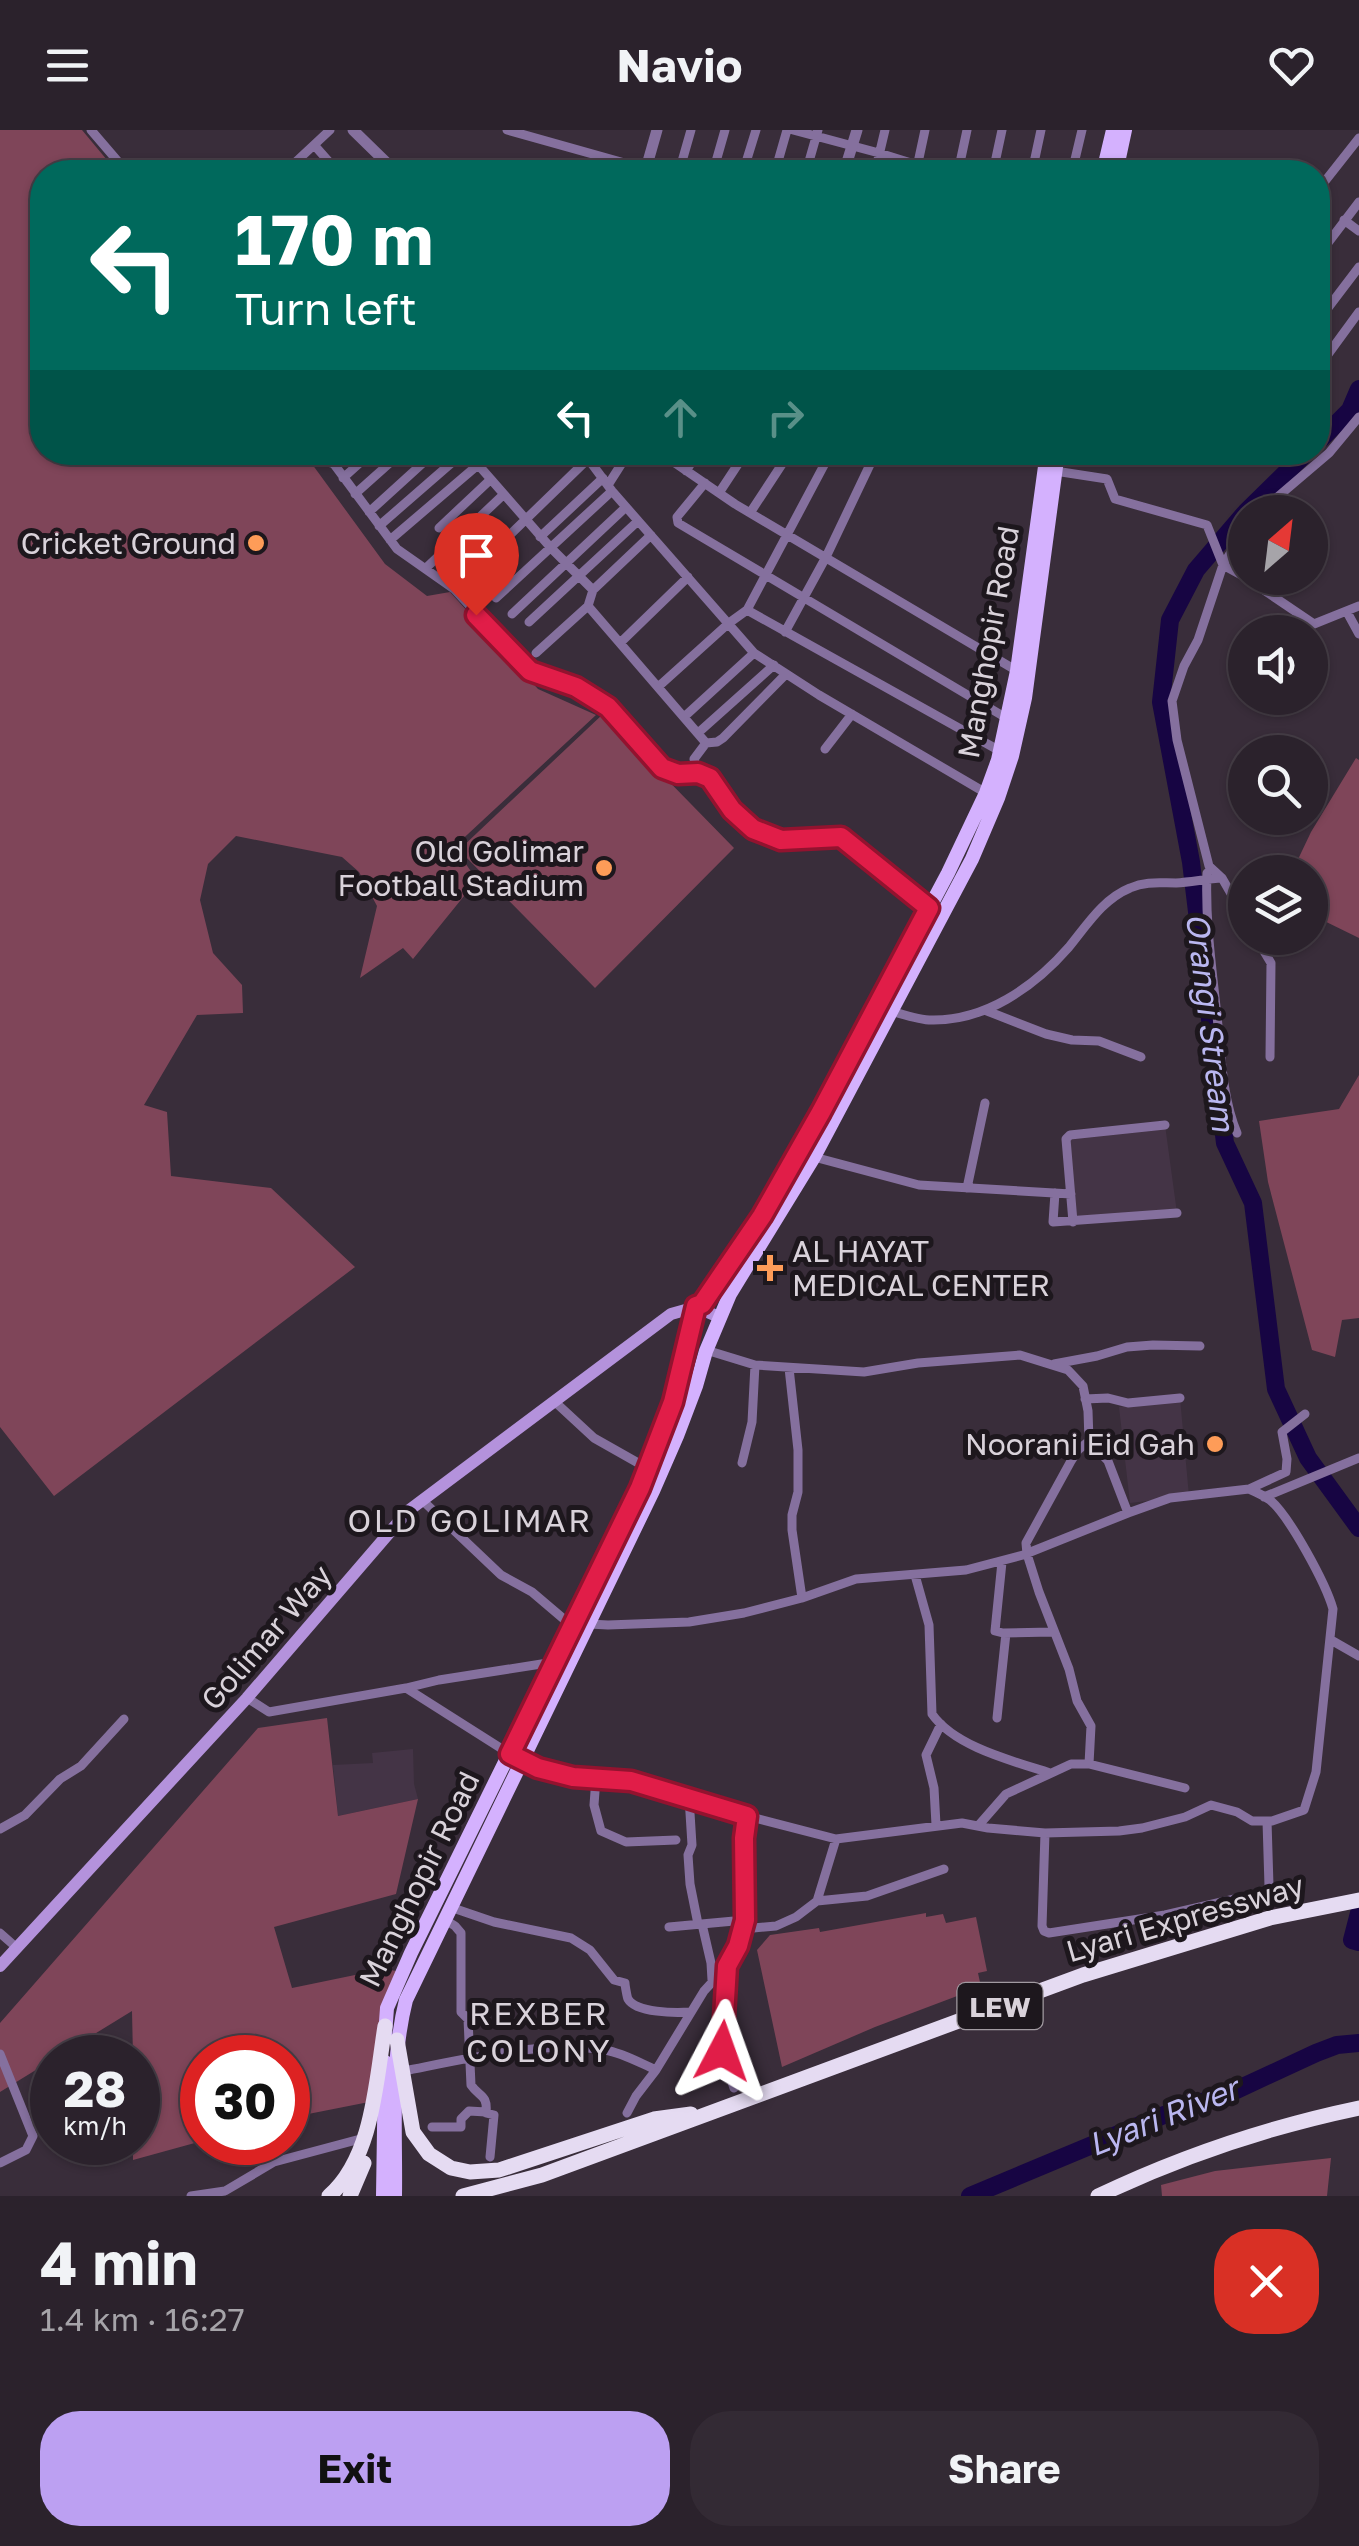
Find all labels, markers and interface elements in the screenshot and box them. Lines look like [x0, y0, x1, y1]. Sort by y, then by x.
icon: menu [40, 38, 95, 93]
text: Navio [617, 38, 742, 92]
icon: heart [1264, 38, 1319, 93]
text: 170 m [235, 196, 433, 280]
icon: left [70, 200, 200, 330]
text: Turn left [235, 281, 417, 335]
icon: left [548, 390, 603, 445]
icon: ahead [653, 390, 708, 445]
icon: right [758, 390, 813, 445]
north arrow [1228, 495, 1328, 595]
map controls [1228, 495, 1328, 955]
pin [434, 513, 519, 616]
street label: Manghopir Road [950, 523, 1026, 761]
place label: Cricket Ground [21, 525, 236, 561]
icon: arrive [449, 528, 504, 583]
marker: Cricket Ground [245, 532, 267, 554]
button: sound [1228, 615, 1328, 715]
button: search [1228, 735, 1328, 835]
place label: Old Golimar Football Stadium [338, 833, 584, 903]
button: layers [1228, 855, 1328, 955]
marker: Old Golimar Football Stadium [593, 857, 615, 879]
water label: Orangi Stream [1179, 911, 1243, 1135]
place label: AL HAYAT MEDICAL CENTER [792, 1233, 1050, 1303]
marker: AL HAYAT MEDICAL CENTER [757, 1255, 783, 1281]
place label: Noorani Eid Gah [965, 1426, 1195, 1462]
marker: Noorani Eid Gah [1204, 1433, 1226, 1455]
district label: OLD GOLIMAR [347, 1501, 593, 1539]
street label: Golimar Way [193, 1557, 339, 1717]
street label: Manghopir Road [351, 1765, 487, 1993]
street label: Lyari Expressway [1062, 1867, 1308, 1969]
road number: LEW [958, 1983, 1042, 2029]
district label: REXBER COLONY [466, 1994, 612, 2069]
position arrow [670, 1999, 774, 2103]
speed limit sign: 30 [180, 2035, 310, 2165]
text: 28 [64, 2058, 126, 2118]
water label: Lyari River [1082, 2067, 1248, 2163]
text: km/h [63, 2110, 127, 2141]
text: 4 min [40, 2226, 198, 2298]
button: close [1214, 2229, 1319, 2334]
text: 1.4 km · 16:27 [40, 2300, 245, 2338]
button: Exit [40, 2411, 670, 2526]
button: Share [690, 2411, 1319, 2526]

